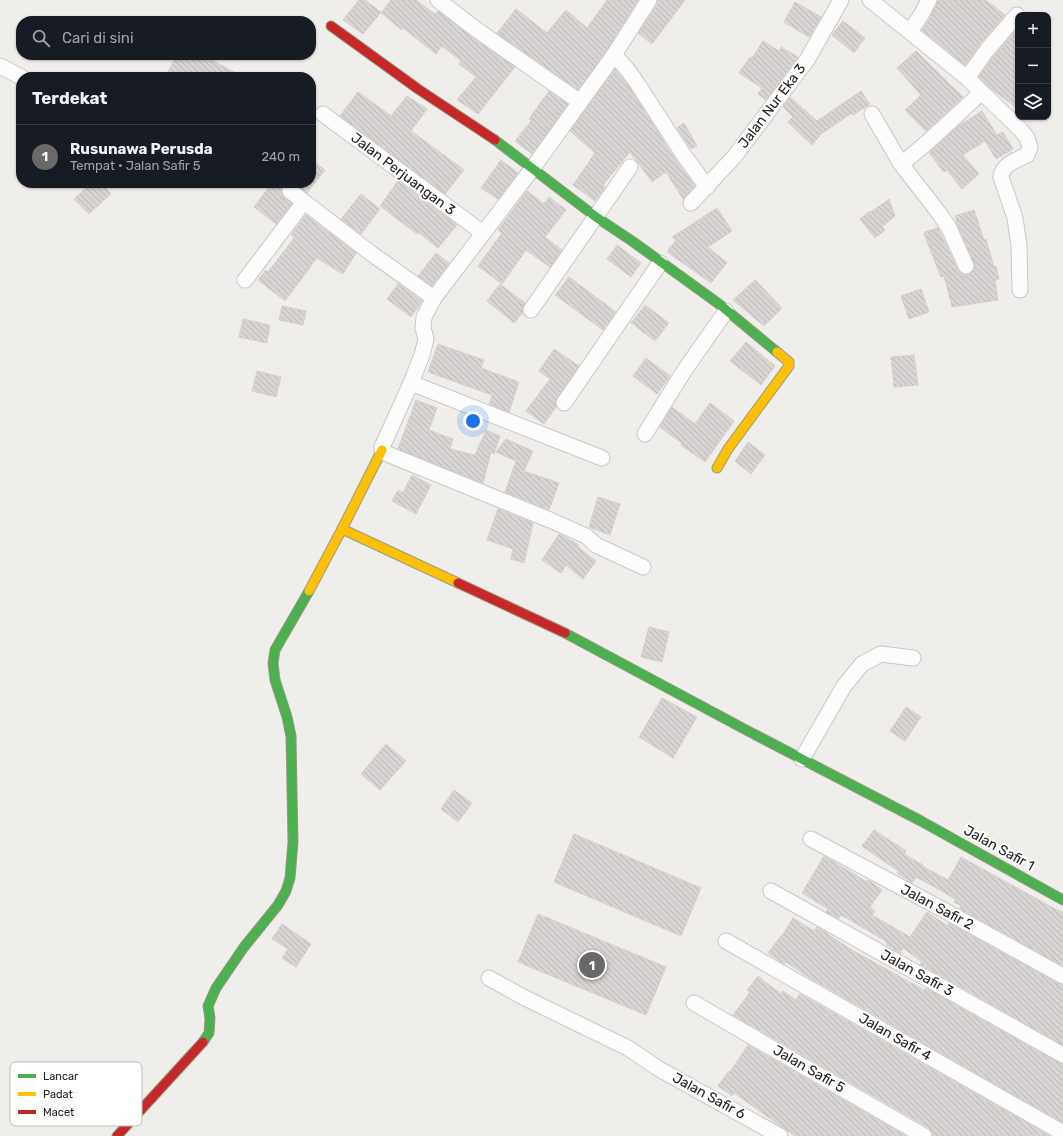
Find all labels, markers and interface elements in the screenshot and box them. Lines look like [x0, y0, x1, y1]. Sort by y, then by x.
map controls [1015, 12, 1051, 120]
button: + [1015, 12, 1051, 48]
search box [16, 16, 316, 60]
icon: search [30, 27, 52, 49]
text: Cari di sini [62, 29, 134, 47]
button: − [1015, 48, 1051, 84]
street label: Jalan Nur Eka 3 [735, 60, 809, 152]
button: layers [1015, 84, 1051, 120]
text: Terdekat [32, 88, 107, 108]
street label: Jalan Perjuangan 3 [347, 129, 459, 219]
text: Rusunawa Perusda [70, 140, 213, 158]
text: 1 [42, 149, 48, 164]
text: 240 m [261, 149, 300, 164]
text: Tempat · Jalan Safir 5 [70, 158, 200, 173]
your location [463, 411, 483, 431]
street label: Jalan Safir 1 [961, 822, 1037, 874]
street label: Jalan Safir 2 [898, 881, 976, 933]
street label: Jalan Safir 3 [878, 946, 956, 1000]
pin: 1 [579, 950, 605, 980]
street label: Jalan Safir 4 [856, 1009, 934, 1065]
street label: Jalan Safir 5 [770, 1042, 848, 1096]
legend [10, 1062, 142, 1126]
street label: Jalan Safir 6 [670, 1069, 748, 1123]
text: Lancar [43, 1070, 79, 1083]
text: Padat [43, 1088, 74, 1101]
text: Macet [43, 1106, 75, 1119]

